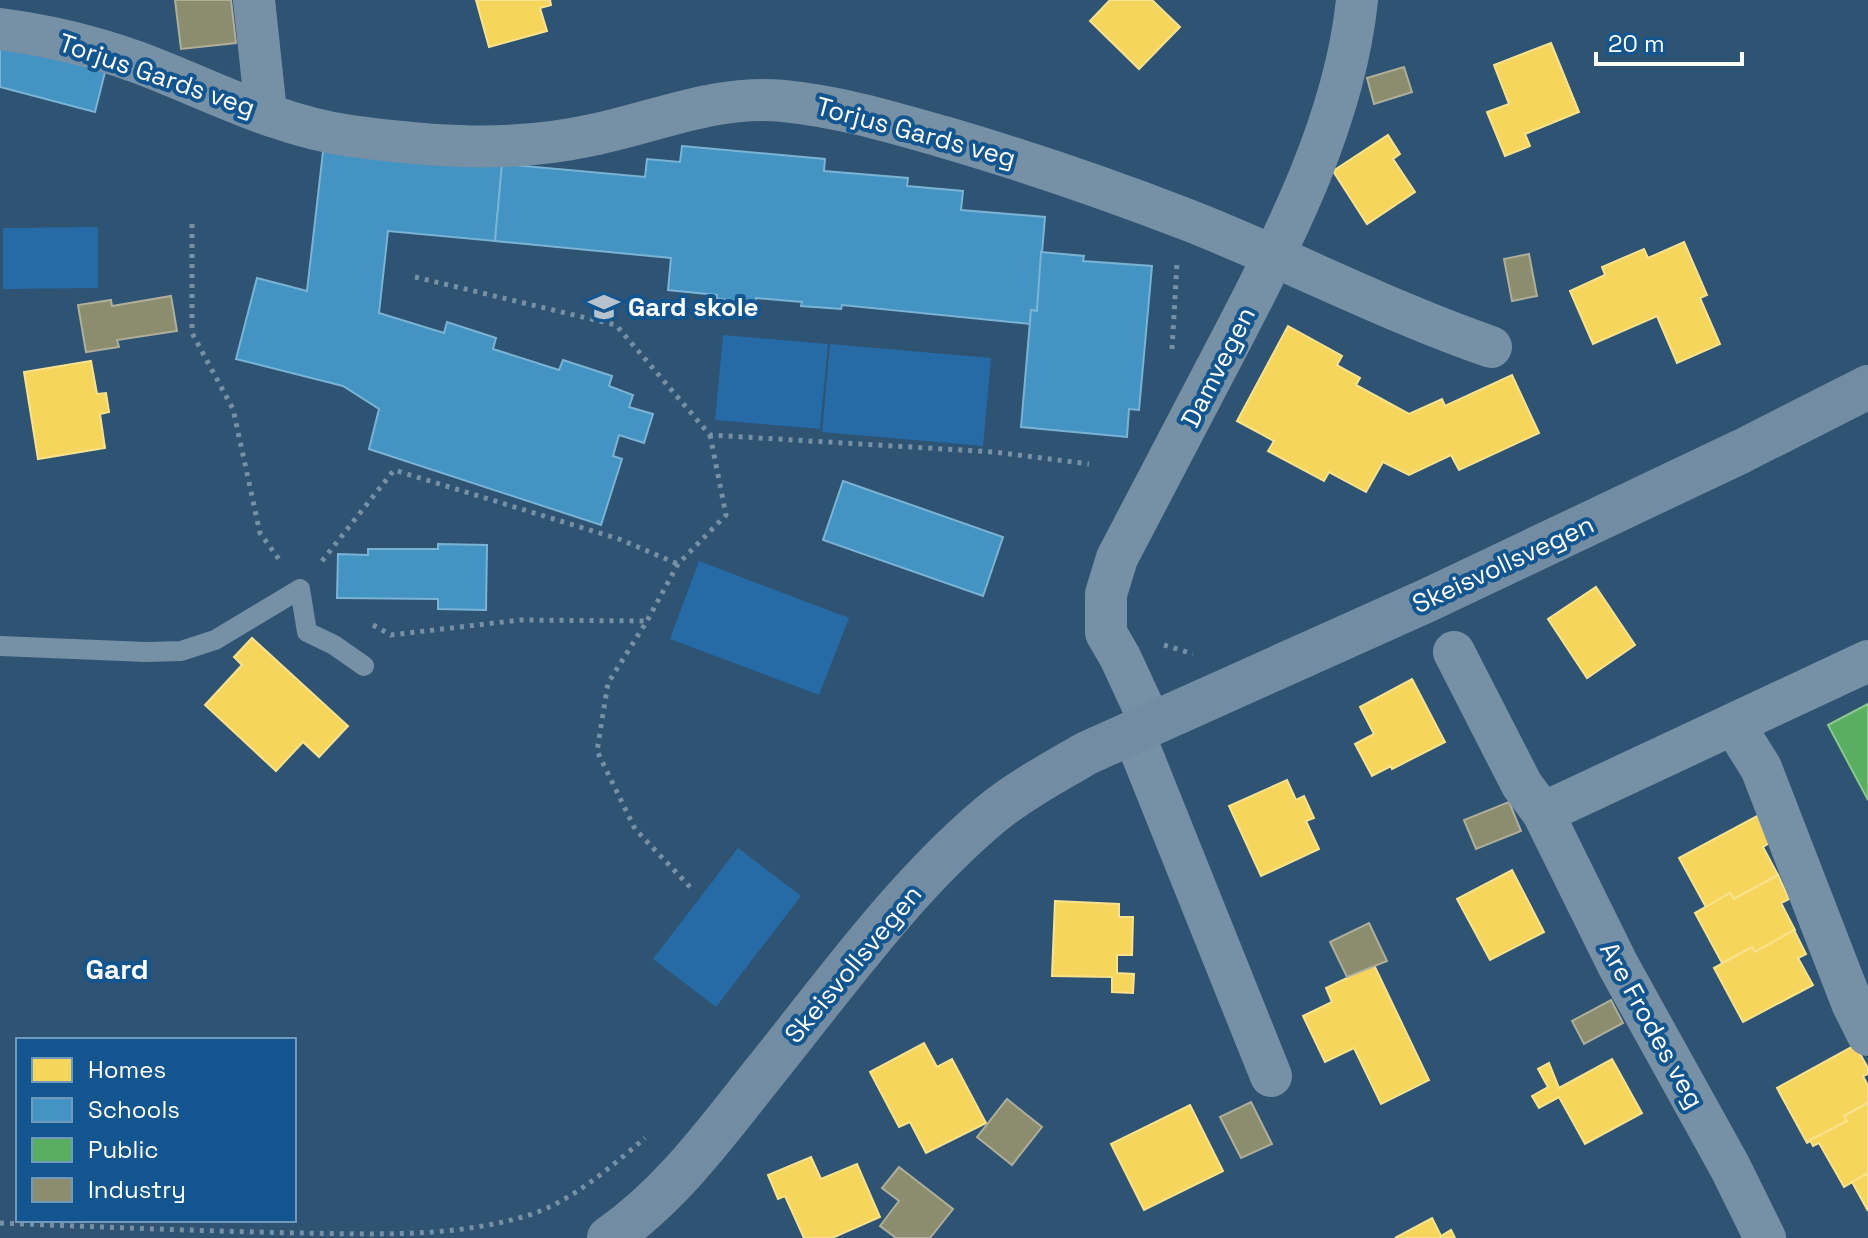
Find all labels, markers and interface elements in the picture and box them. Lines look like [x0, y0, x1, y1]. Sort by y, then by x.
scale bar [1596, 16, 1742, 66]
street label: Torjus Gards veg [54, 25, 260, 125]
text: 20 m [1608, 28, 1665, 59]
street label: Torjus Gards veg [812, 89, 1020, 175]
school or university icon: Gard skole [587, 290, 621, 324]
place label: Gard skole [628, 290, 759, 324]
street label: Damvegen [1173, 301, 1263, 433]
street label: Skeisvollsvegen [1407, 507, 1599, 621]
street label: Skeisvollsvegen [777, 878, 929, 1050]
street label: Are Frodes veg [1592, 936, 1712, 1114]
district label: Gard [85, 951, 149, 987]
legend [16, 1038, 296, 1222]
text: Homes [88, 1054, 166, 1085]
text: Schools [88, 1094, 180, 1125]
text: Public [88, 1134, 159, 1165]
text: Industry [88, 1174, 186, 1205]

